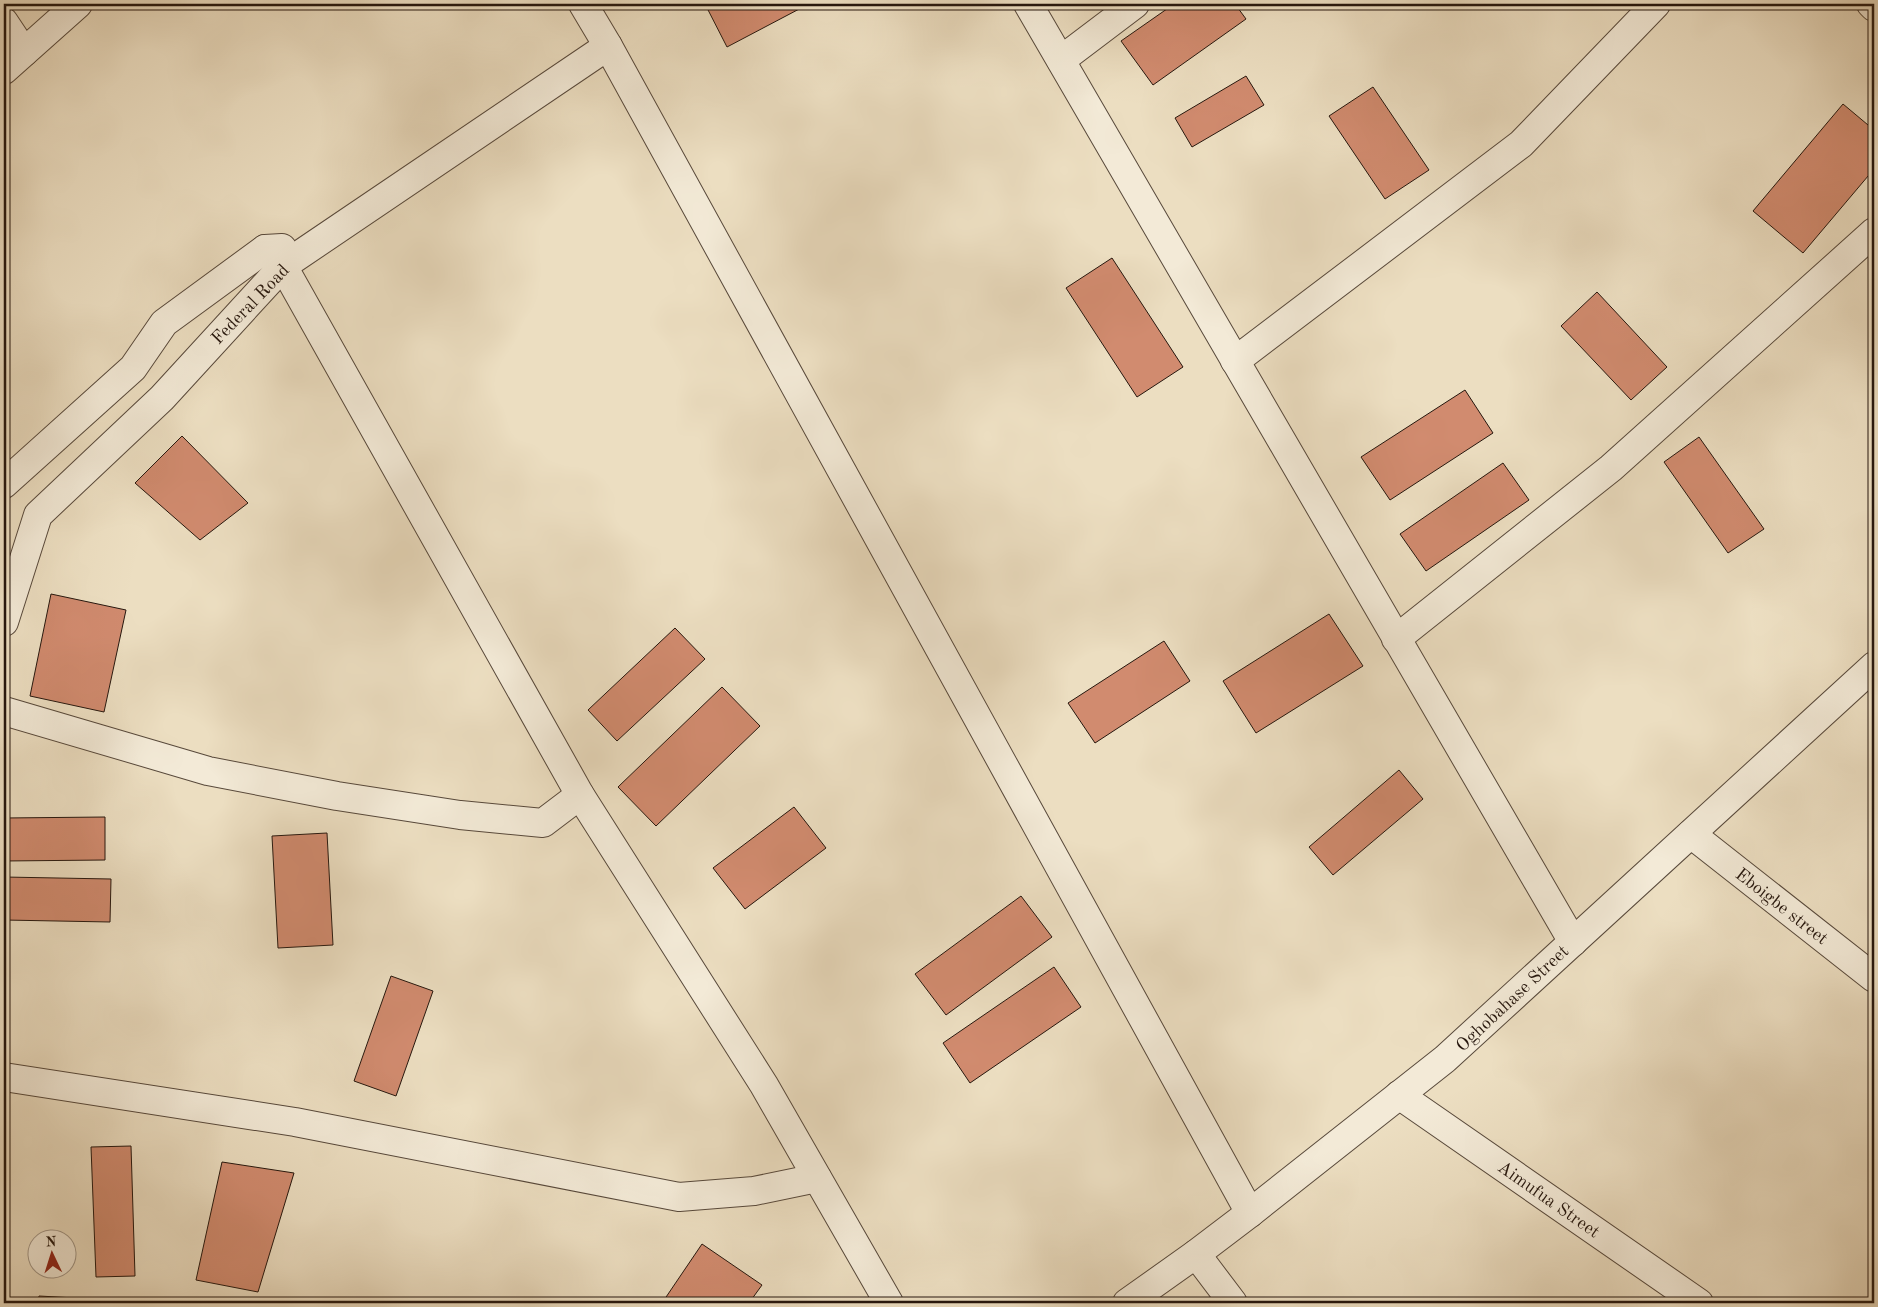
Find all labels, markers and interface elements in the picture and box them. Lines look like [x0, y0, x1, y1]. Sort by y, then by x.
street label: Federal Road [208, 261, 293, 348]
street label: Eboigbe street [1732, 865, 1831, 948]
street label: Oghobahase Street [1453, 942, 1572, 1055]
street label: Aimufua Street [1494, 1158, 1603, 1242]
north arrow [28, 1230, 78, 1280]
text: N [45, 1235, 57, 1249]

